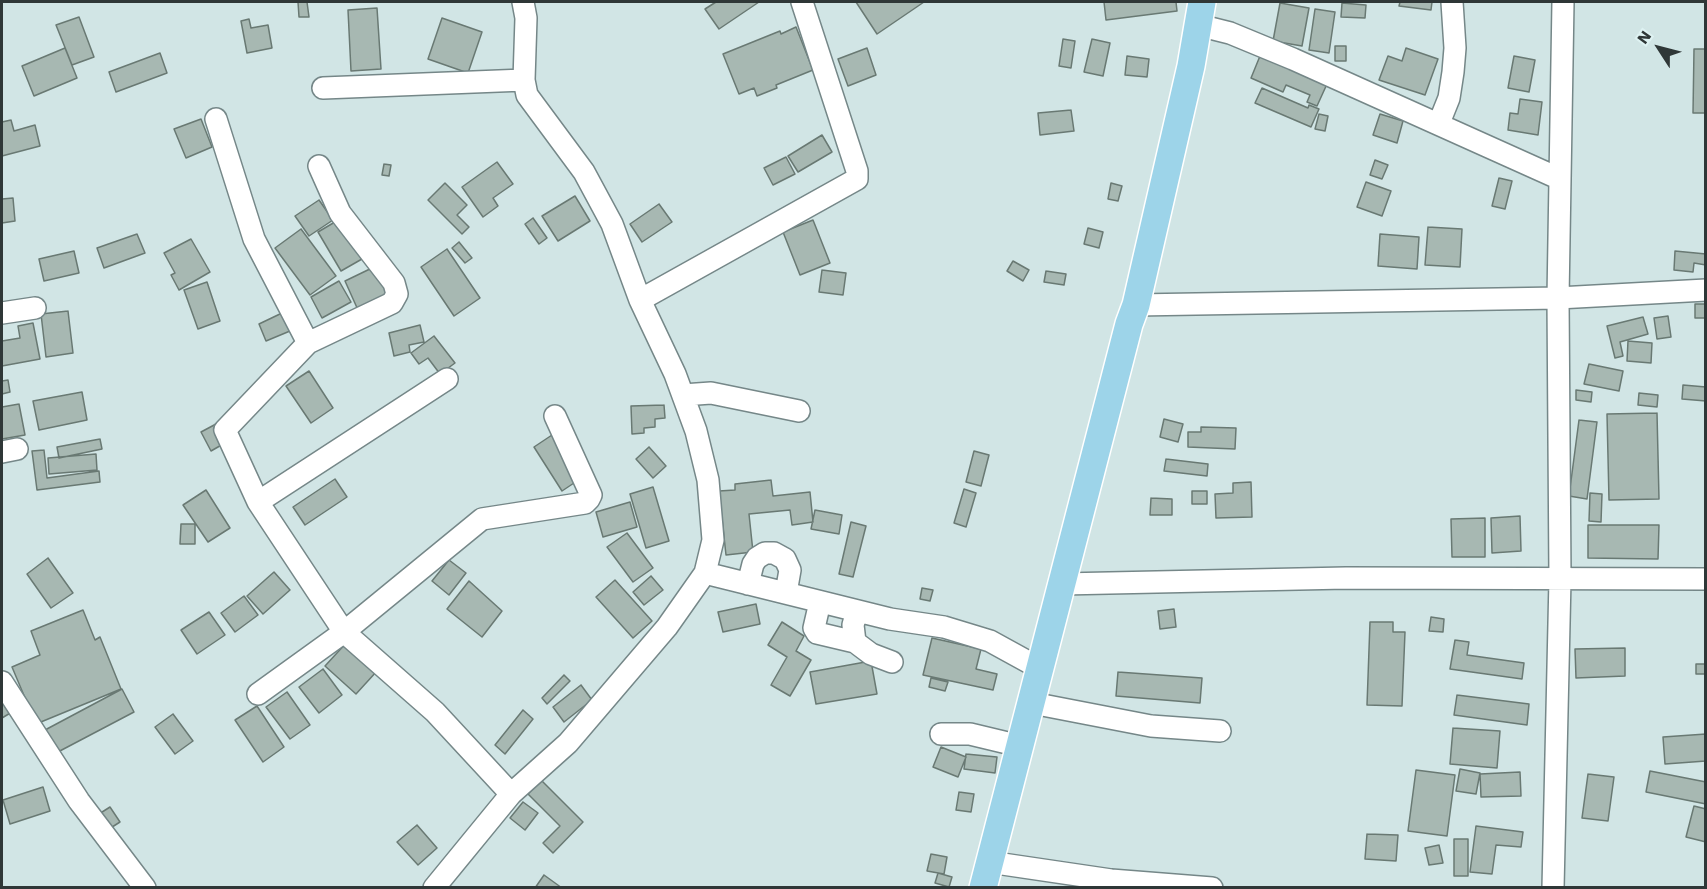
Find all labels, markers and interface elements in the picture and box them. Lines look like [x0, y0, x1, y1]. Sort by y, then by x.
north arrow [1629, 18, 1689, 78]
text: N [1633, 27, 1655, 48]

